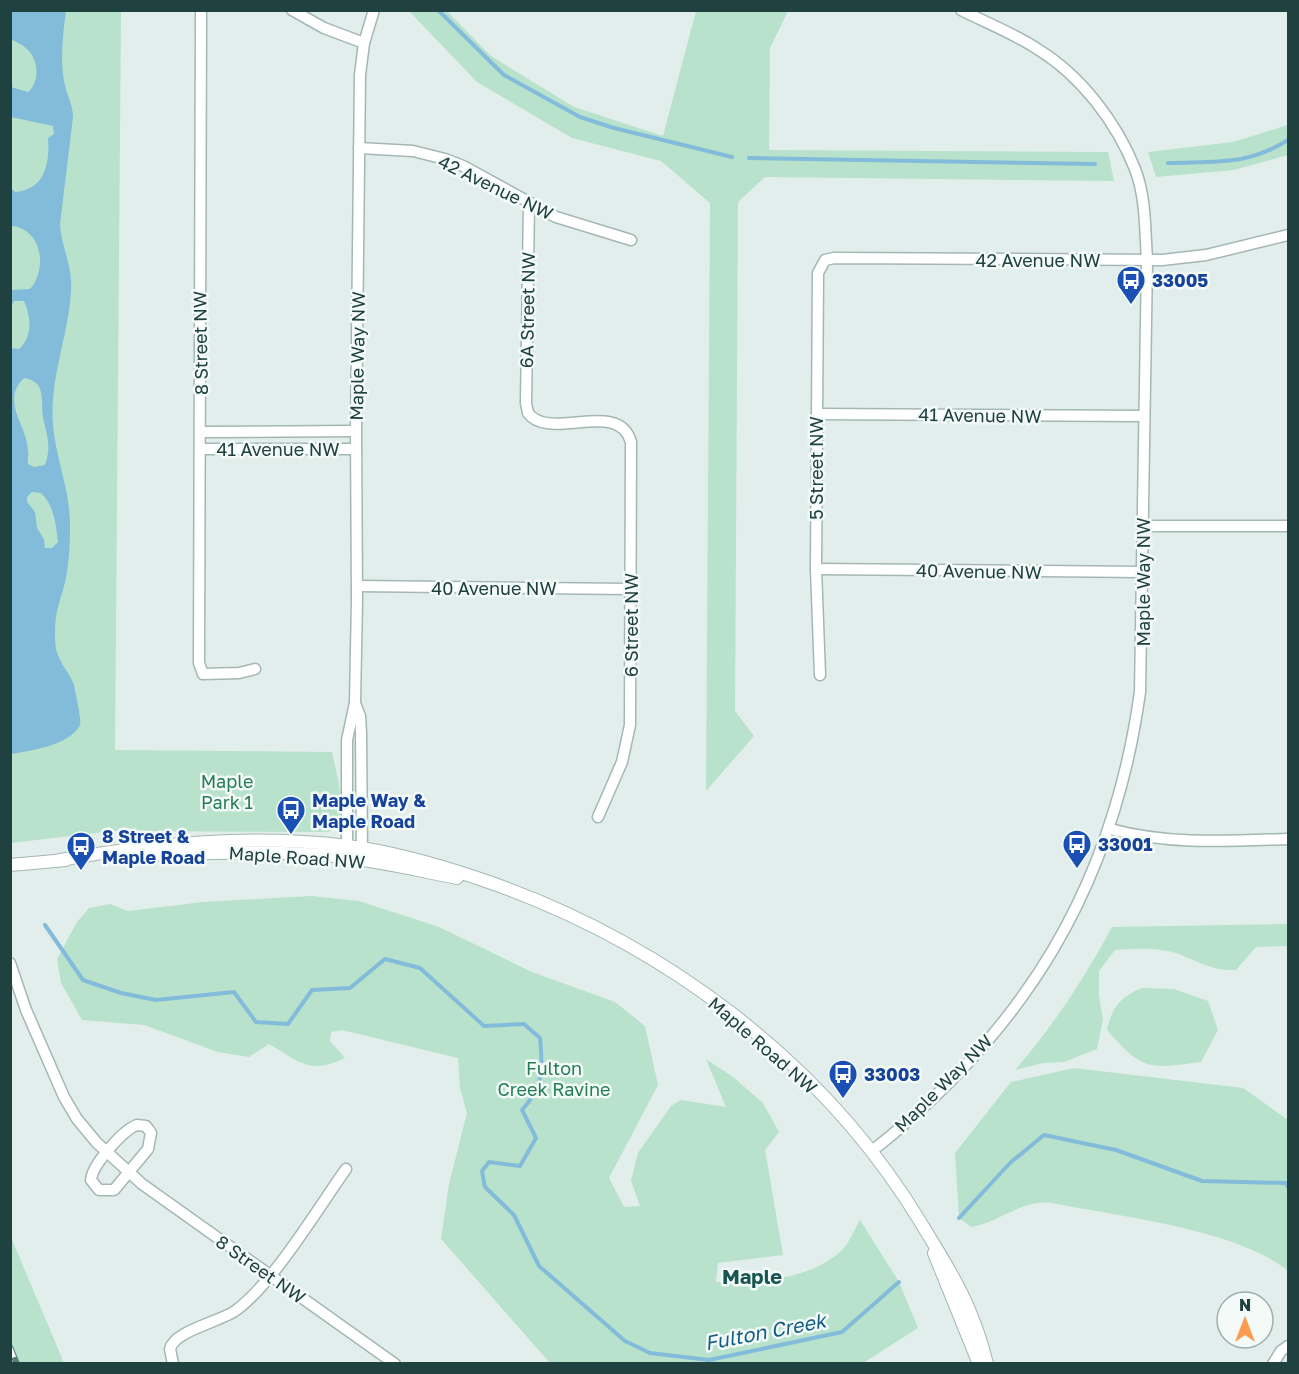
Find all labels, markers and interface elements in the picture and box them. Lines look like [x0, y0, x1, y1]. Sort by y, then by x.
street label: 42 Avenue NW [435, 150, 557, 224]
street label: 42 Avenue NW [976, 249, 1100, 271]
street label: 6A Street NW [515, 252, 539, 368]
bus stop icon: 33005 [1115, 264, 1147, 306]
place label: 33005 [1152, 269, 1208, 291]
street label: 8 Street NW [188, 291, 212, 395]
street label: Maple Way NW [345, 291, 369, 421]
street label: 41 Avenue NW [918, 403, 1042, 427]
street label: 5 Street NW [805, 416, 827, 520]
street label: 41 Avenue NW [216, 438, 340, 460]
street label: Maple Way NW [1132, 517, 1154, 647]
street label: 40 Avenue NW [916, 559, 1042, 583]
street label: 6 Street NW [620, 573, 642, 677]
street label: 40 Avenue NW [431, 577, 557, 599]
park label: Maple Park 1 [201, 770, 253, 813]
place label: Maple Way & Maple Road [312, 789, 426, 832]
bus stop icon: Maple Way & Maple Road [275, 794, 307, 836]
place label: 8 Street & Maple Road [102, 825, 205, 868]
bus stop icon: 33001 [1061, 828, 1093, 870]
bus stop icon: 8 Street & Maple Road [65, 830, 97, 872]
place label: 33001 [1098, 833, 1153, 855]
street label: Maple Road NW [228, 841, 366, 873]
street label: Maple Road NW [704, 992, 822, 1098]
street label: Maple Way NW [890, 1030, 996, 1136]
park label: Fulton Creek Ravine [498, 1057, 610, 1100]
bus stop icon: 33003 [827, 1058, 859, 1100]
place label: 33003 [864, 1063, 920, 1085]
street label: 8 Street NW [212, 1230, 310, 1308]
district label: Maple [722, 1264, 782, 1288]
north arrow [1215, 1290, 1275, 1350]
text: N [1239, 1295, 1251, 1315]
water label: Fulton Creek [702, 1307, 830, 1355]

